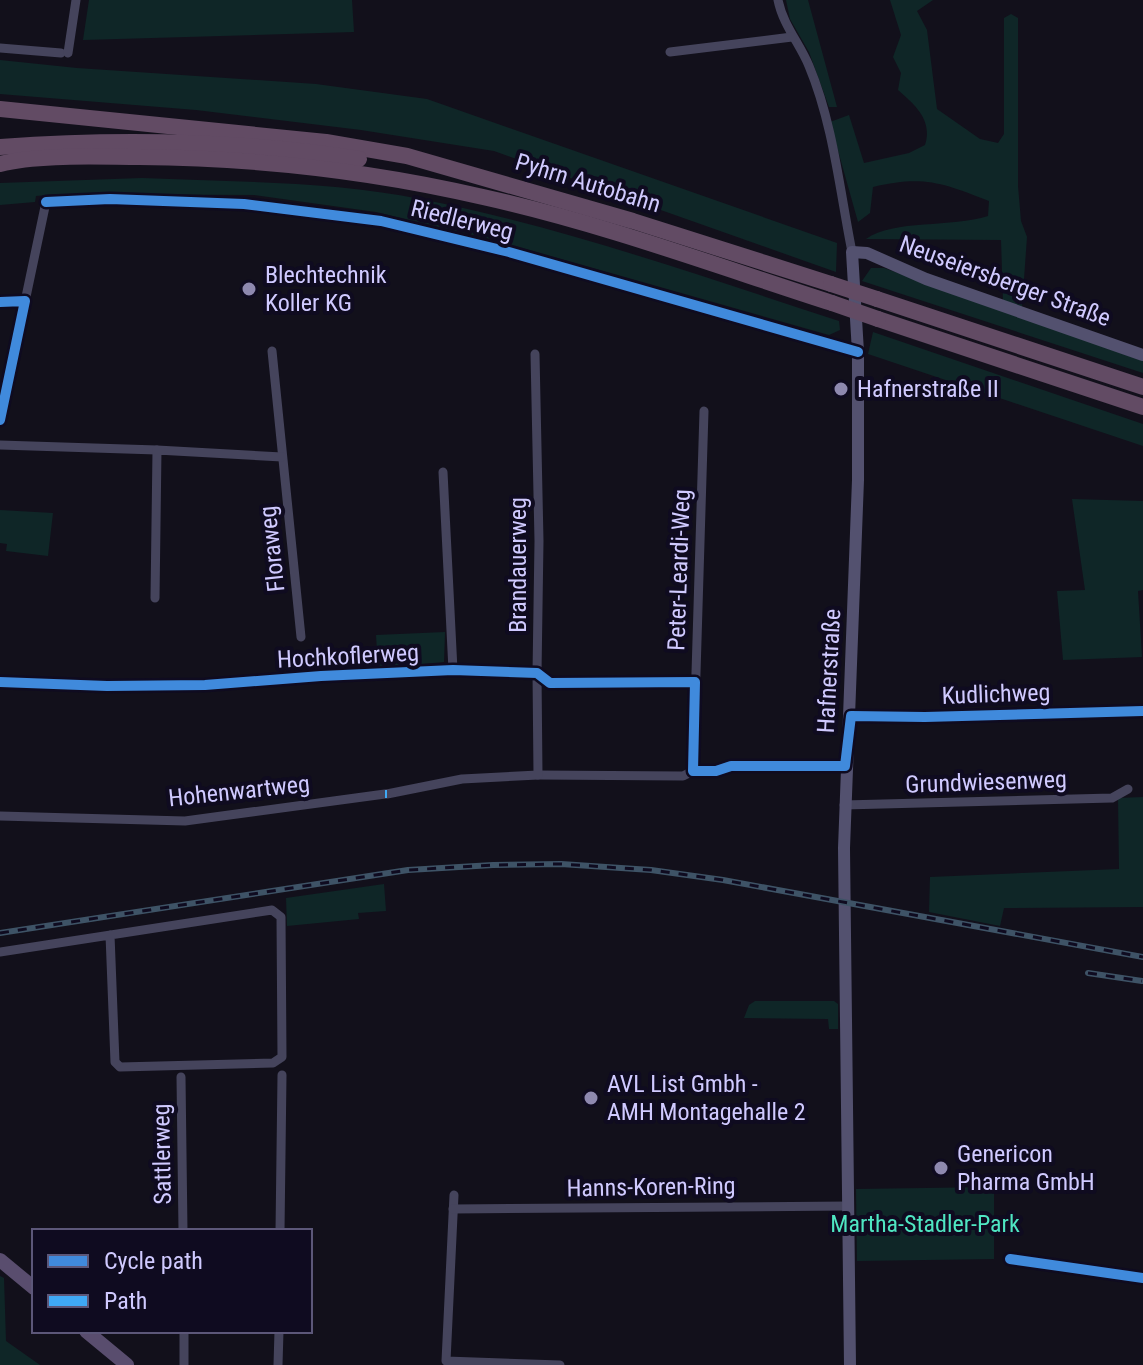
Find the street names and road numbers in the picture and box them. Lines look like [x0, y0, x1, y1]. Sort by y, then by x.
street label: Pyhrn Autobahn [512, 148, 664, 218]
street label: Riedlerweg [408, 194, 516, 246]
street label: Neuseiersberger Straße [896, 230, 1114, 332]
street label: Peter-Leardi-Weg [662, 489, 696, 651]
street label: Brandauerweg [504, 497, 532, 633]
street label: Floraweg [254, 505, 290, 593]
street label: Hafnerstraße [812, 608, 846, 734]
street label: Hochkoflerweg [276, 638, 420, 674]
street label: Kudlichweg [941, 678, 1051, 710]
street label: Grundwiesenweg [905, 765, 1067, 799]
street label: Hohenwartweg [167, 770, 311, 812]
street label: Sattlerweg [147, 1103, 177, 1205]
street label: Hanns-Koren-Ring [566, 1172, 736, 1202]

